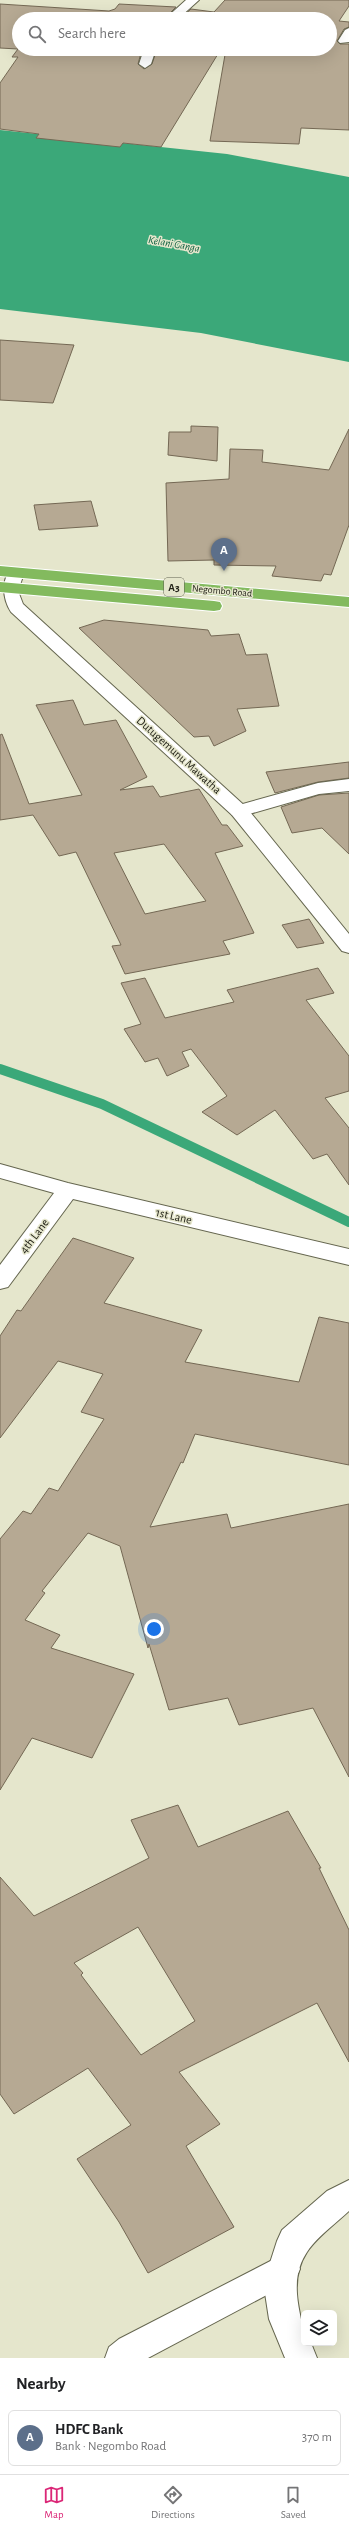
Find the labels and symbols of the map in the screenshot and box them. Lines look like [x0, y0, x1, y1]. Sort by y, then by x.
water label: Kelani Ganga [147, 234, 201, 254]
pin: A [211, 538, 237, 571]
road number: A3 [164, 578, 184, 596]
street label: Negombo Road [191, 583, 253, 599]
street label: Dutugemunu Mawatha [135, 714, 224, 796]
street label: 1st Lane [155, 1206, 193, 1226]
street label: 4th Lane [17, 1216, 51, 1256]
your location [144, 1619, 164, 1639]

